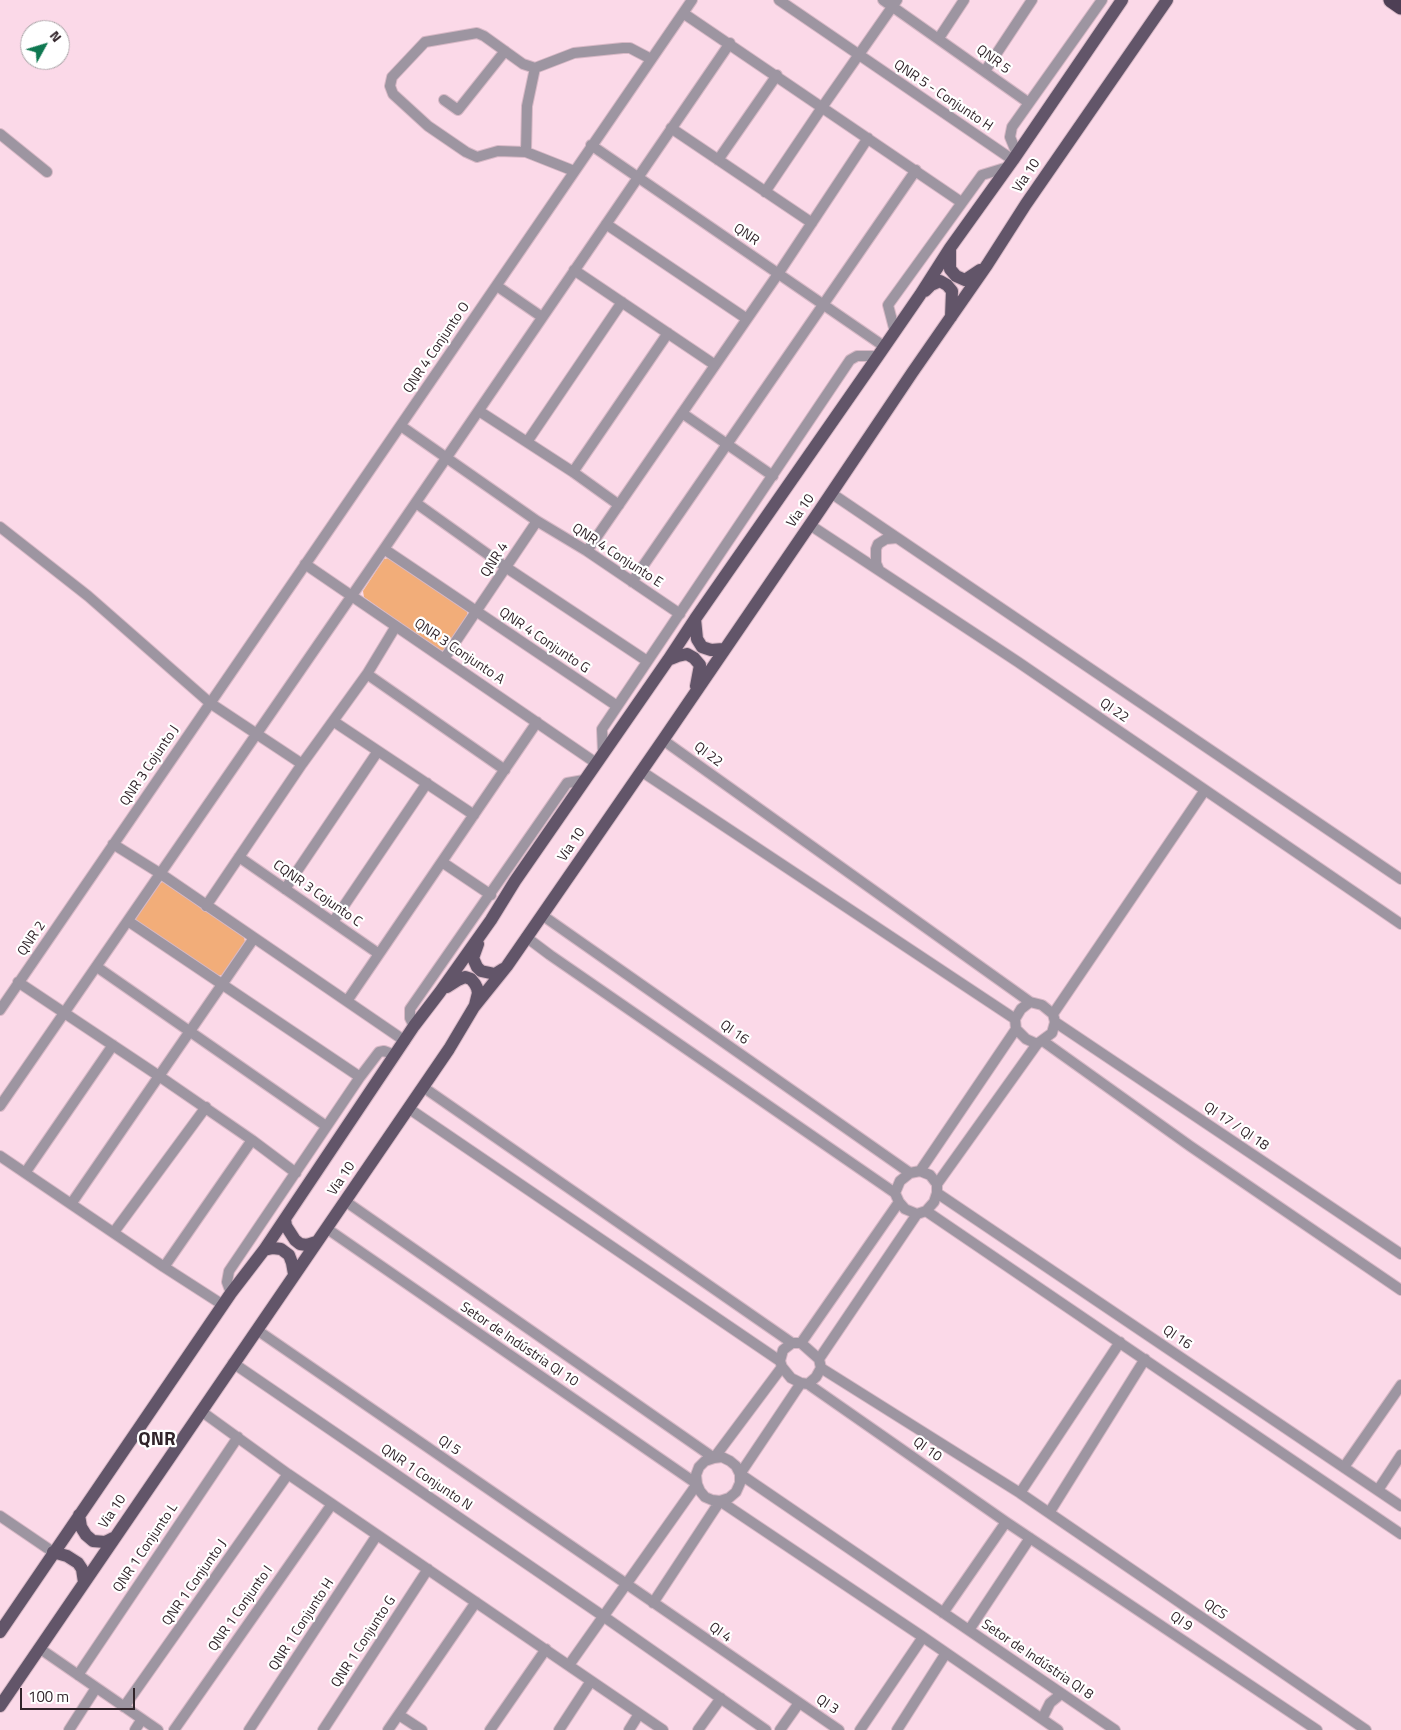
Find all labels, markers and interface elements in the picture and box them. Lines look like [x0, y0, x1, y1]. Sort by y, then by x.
north arrow [20, 20, 70, 70]
text: N [45, 25, 67, 46]
street label: QNR 5 [973, 42, 1013, 78]
street label: QNR 5 - Conjunto H [890, 57, 996, 135]
street label: Via 10 [1010, 156, 1044, 196]
street label: QNR [730, 220, 762, 250]
street label: QNR 4 Conjunto O [400, 299, 474, 397]
street label: Via 10 [784, 491, 818, 531]
street label: QNR 4 Conjunto E [568, 520, 666, 592]
street label: QNR 4 [478, 539, 512, 581]
street label: QNR 4 Conjunto G [495, 604, 593, 678]
street label: QNR 3 Conjunto A [411, 616, 507, 688]
street label: QI 22 [1096, 695, 1132, 727]
street label: QNR 3 Cojunto J [117, 723, 183, 809]
street label: QI 22 [690, 739, 726, 771]
street label: Via 10 [555, 825, 589, 865]
street label: CQNR 3 Cojunto C [269, 857, 365, 931]
street label: QNR 2 [14, 918, 50, 960]
street label: QI 16 [716, 1017, 752, 1049]
street label: QI 17 / QI 18 [1200, 1099, 1272, 1155]
street label: Via 10 [325, 1159, 359, 1199]
street label: Setor de Indústria QI 10 [457, 1299, 581, 1391]
street label: QI 16 [1159, 1322, 1195, 1354]
district label: QNR [138, 1429, 176, 1451]
street label: QI 5 [435, 1432, 463, 1460]
street label: QI 10 [909, 1434, 945, 1466]
street label: QNR 1 Conjunto N [377, 1441, 475, 1515]
street label: Via 10 [96, 1492, 130, 1532]
street label: QNR 1 Conjunto L [110, 1500, 182, 1596]
street label: QNR 1 Conjunto J [159, 1537, 231, 1629]
street label: QNR 1 Conjunto I [205, 1563, 277, 1655]
street label: QNR 1 Conjunto H [266, 1576, 338, 1674]
street label: QNR 1 Conjunto G [328, 1593, 400, 1691]
street label: QCS [1200, 1596, 1230, 1624]
street label: QI 9 [1167, 1608, 1195, 1636]
street label: Setor de Indústria QI 8 [978, 1616, 1096, 1704]
street label: QI 4 [706, 1619, 734, 1647]
scale bar [22, 1678, 138, 1710]
text: 100 m [28, 1685, 69, 1708]
street label: QI 3 [813, 1692, 841, 1718]

